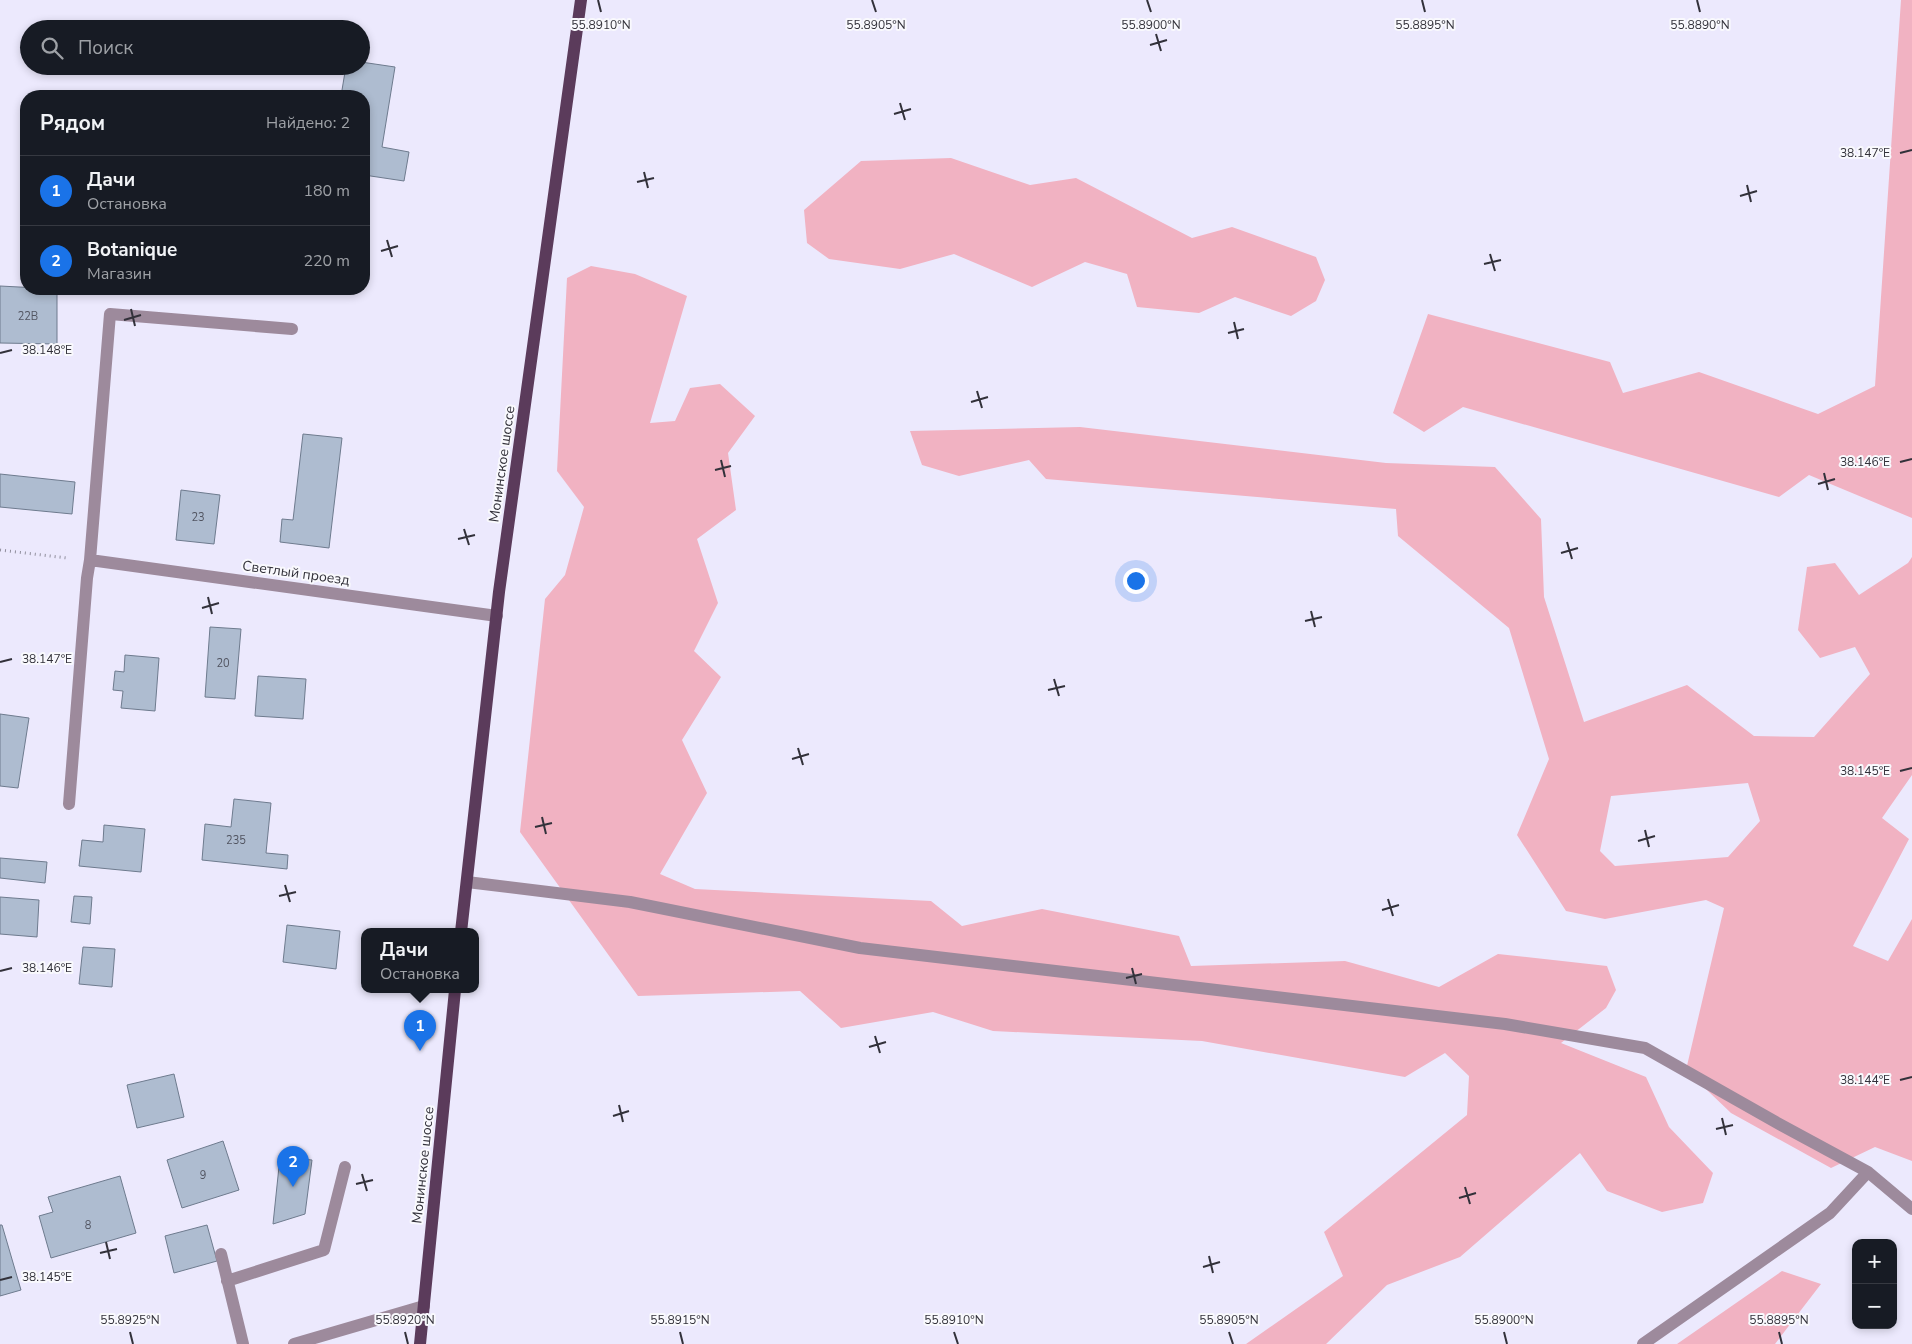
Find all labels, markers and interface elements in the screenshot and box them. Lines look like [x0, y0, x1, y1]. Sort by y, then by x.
text: 55.8910°N [571, 17, 631, 33]
text: 55.8905°N [846, 17, 906, 33]
text: 55.8900°N [1121, 17, 1181, 33]
text: 55.8895°N [1395, 17, 1455, 33]
text: 55.8890°N [1670, 17, 1730, 33]
search box [20, 20, 370, 75]
icon: search [38, 34, 66, 62]
text: Поиск [78, 35, 133, 61]
text: Рядом [40, 109, 105, 137]
text: Найдено: 2 [266, 112, 350, 134]
text: 38.147°E [1840, 145, 1890, 161]
text: Дачи [87, 167, 135, 193]
text: 1 [51, 180, 61, 202]
text: 180 m [303, 180, 350, 202]
text: Остановка [87, 193, 167, 215]
text: Botanique [87, 237, 177, 263]
text: 2 [51, 250, 61, 272]
text: 220 m [303, 250, 350, 272]
text: Магазин [87, 263, 152, 285]
house number: 22В [18, 309, 38, 324]
text: 38.148°E [22, 342, 72, 358]
street label: Монинское шоссе [484, 404, 520, 524]
text: 38.146°E [1840, 454, 1890, 470]
house number: 23 [191, 510, 205, 525]
street label: Светлый проезд [241, 556, 351, 590]
your location [1123, 568, 1149, 594]
text: 38.147°E [22, 651, 72, 667]
house number: 20 [216, 656, 230, 671]
text: 38.145°E [1840, 763, 1890, 779]
house number: 235 [226, 833, 246, 848]
popup [361, 928, 479, 993]
text: Дачи [380, 937, 428, 963]
text: 38.146°E [22, 960, 72, 976]
text: Остановка [380, 963, 460, 985]
pin: 1 [404, 1010, 436, 1051]
text: 38.144°E [1840, 1072, 1890, 1088]
street label: Монинское шоссе [407, 1106, 439, 1224]
pin: 2 [277, 1146, 309, 1187]
house number: 9 [200, 1168, 206, 1183]
house number: 8 [85, 1218, 92, 1233]
map controls [1852, 1239, 1897, 1329]
button: + [1852, 1239, 1897, 1284]
text: 38.145°E [22, 1269, 72, 1285]
button: − [1852, 1284, 1897, 1329]
text: 55.8925°N [100, 1312, 160, 1328]
text: 55.8920°N [375, 1312, 435, 1328]
text: 55.8915°N [650, 1312, 710, 1328]
text: 55.8910°N [924, 1312, 984, 1328]
text: 55.8905°N [1199, 1312, 1259, 1328]
text: 55.8900°N [1474, 1312, 1534, 1328]
text: 55.8895°N [1749, 1312, 1809, 1328]

